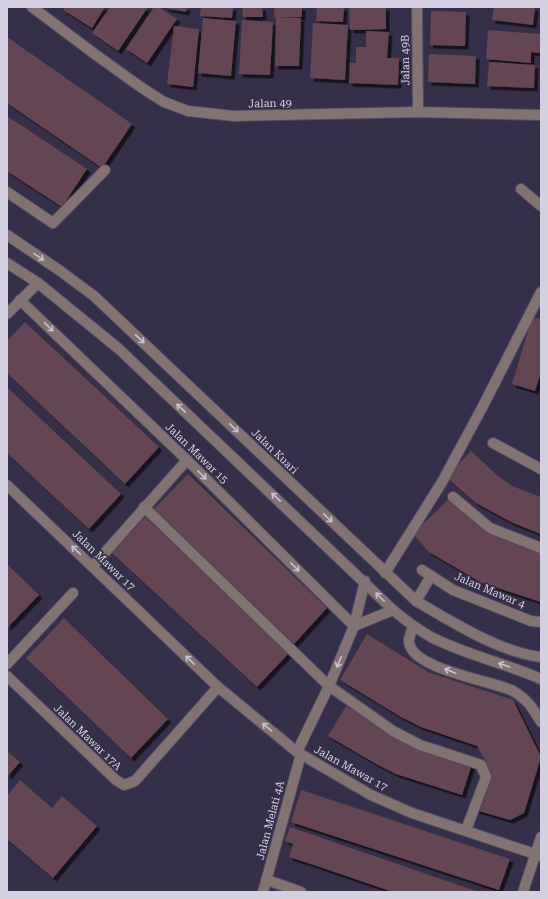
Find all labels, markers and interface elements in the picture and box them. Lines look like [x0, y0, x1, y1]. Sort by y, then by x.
street label: Jalan 49B [399, 34, 412, 86]
street label: Jalan 49 [248, 97, 292, 110]
one-way arrow [34, 253, 45, 261]
one-way arrow [43, 322, 54, 331]
one-way arrow [135, 334, 145, 344]
one-way arrow [176, 403, 186, 413]
street label: Jalan Mawar 15 [163, 420, 231, 486]
one-way arrow [229, 424, 239, 433]
street label: Jalan Kuari [249, 426, 301, 477]
one-way arrow [197, 470, 207, 480]
one-way arrow [271, 493, 281, 502]
one-way arrow [323, 513, 333, 523]
street label: Jalan Mawar 17 [70, 527, 138, 593]
one-way arrow [71, 546, 81, 555]
one-way arrow [290, 562, 300, 572]
street label: Jalan Mawar 4 [452, 570, 528, 612]
one-way arrow [375, 592, 385, 602]
one-way arrow [185, 655, 195, 665]
one-way arrow [335, 656, 342, 668]
one-way arrow [499, 661, 511, 669]
one-way arrow [444, 667, 456, 675]
street label: Jalan Mawar 17A [51, 702, 125, 773]
one-way arrow [262, 723, 273, 732]
street label: Jalan Mawar 17 [312, 743, 390, 794]
street label: Jalan Melati 4A [254, 779, 287, 861]

